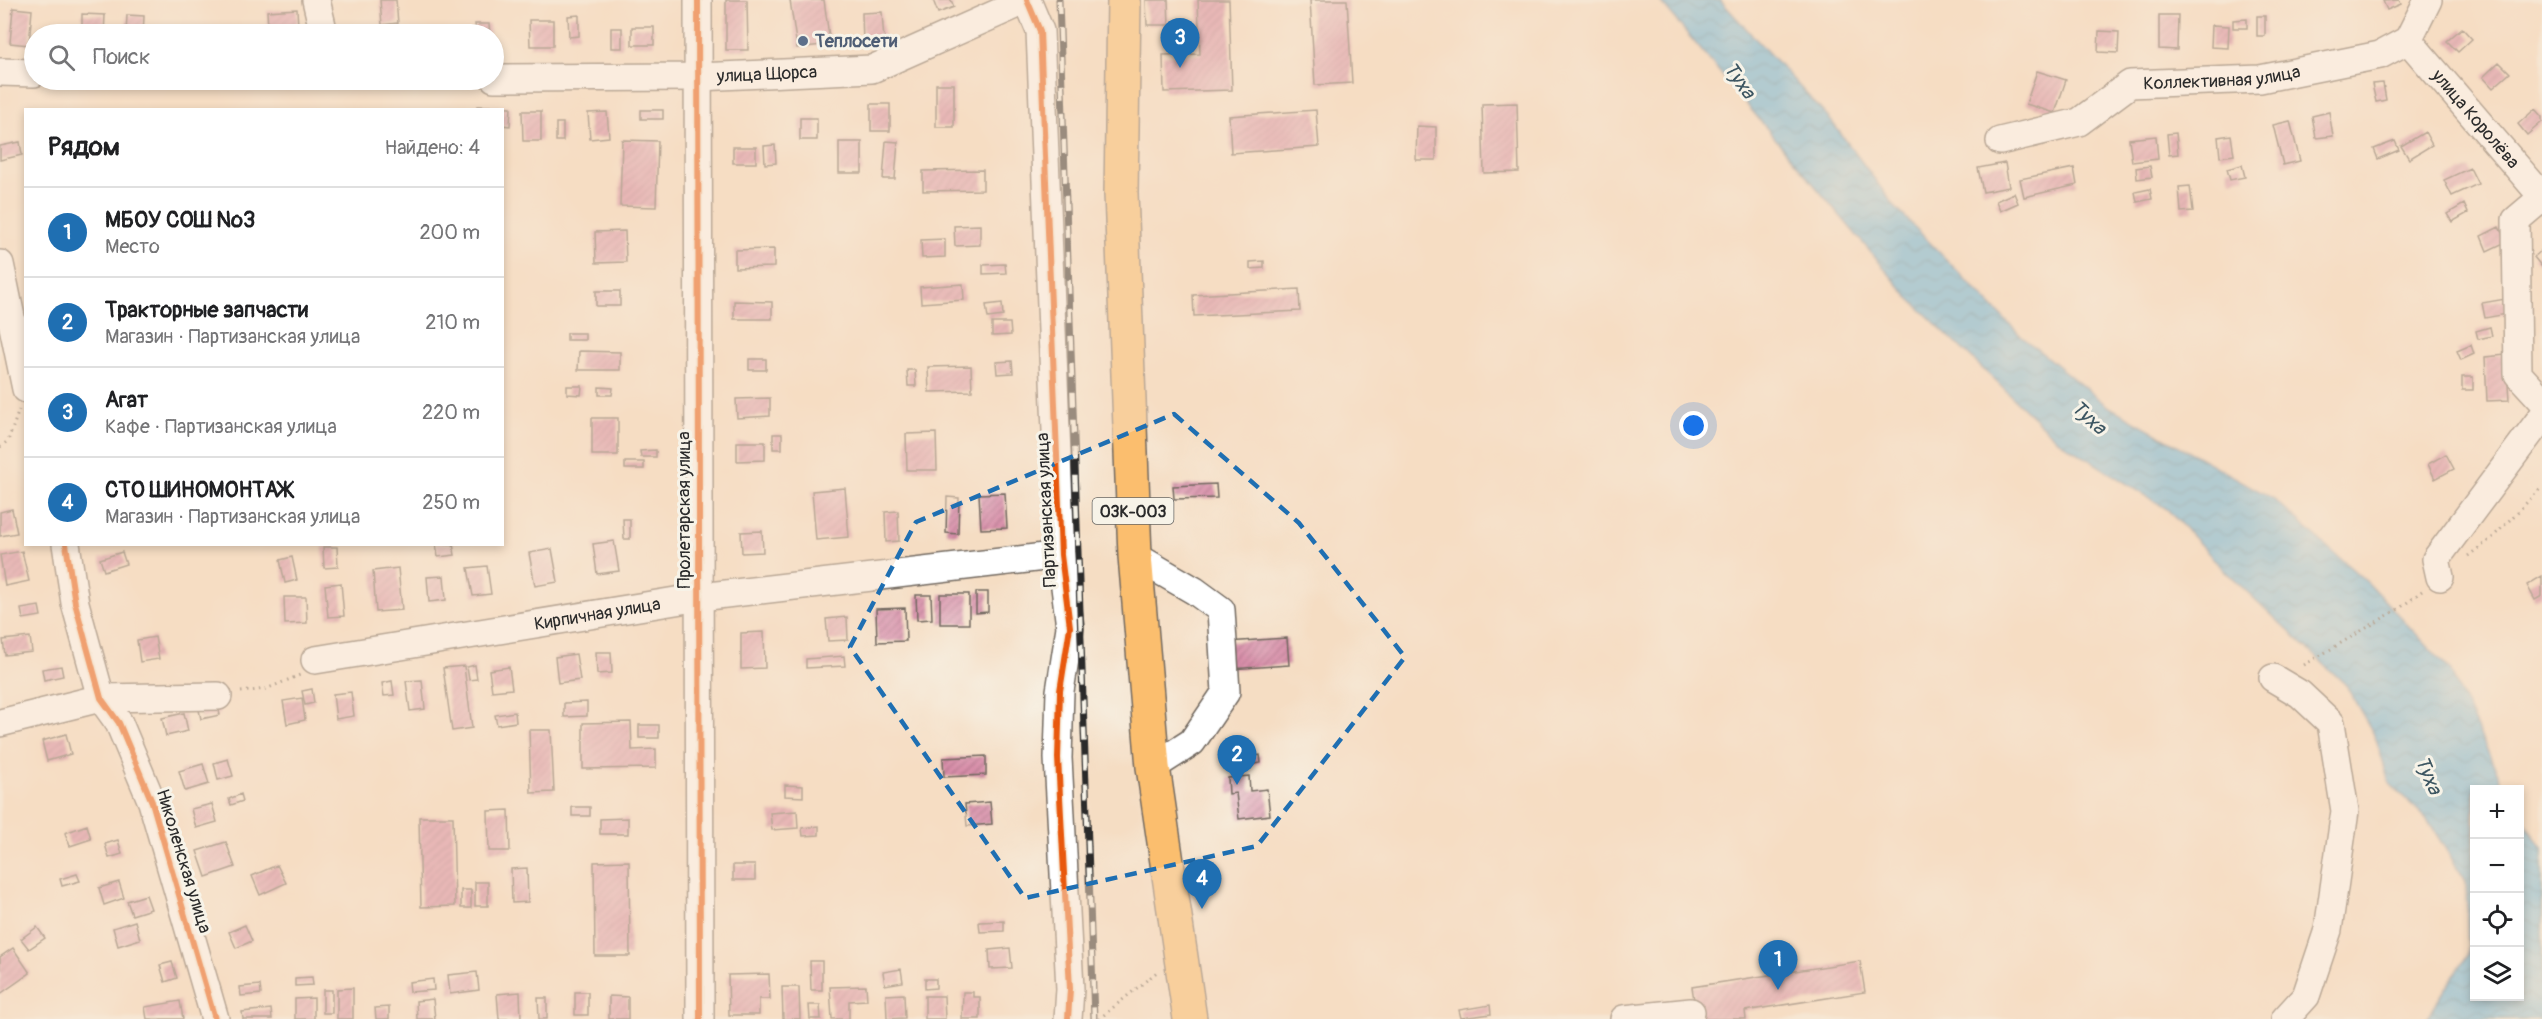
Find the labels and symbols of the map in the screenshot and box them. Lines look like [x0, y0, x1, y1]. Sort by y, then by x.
pin: 3 [1160, 19, 1200, 68]
place label: Теплосети [814, 30, 897, 53]
marker: Теплосети [796, 34, 810, 48]
water label: Туха [1718, 57, 1762, 105]
street label: Коллективная улица [2143, 60, 2302, 95]
street label: улица Щорса [715, 61, 818, 88]
street label: улица Королёва [2426, 64, 2524, 174]
water label: Туха [2066, 395, 2113, 441]
your location [1679, 411, 1708, 440]
street label: Пролетарская улица [673, 431, 696, 589]
street label: Партизанская улица [1031, 432, 1062, 588]
road number: 03К-003 [1092, 498, 1174, 524]
street label: Кирпичная улица [532, 593, 662, 636]
pin: 2 [1218, 736, 1256, 785]
water label: Туха [2409, 752, 2448, 800]
street label: Николенская улица [151, 786, 216, 936]
pin: 4 [1182, 860, 1222, 909]
pin: 1 [1758, 940, 1798, 990]

